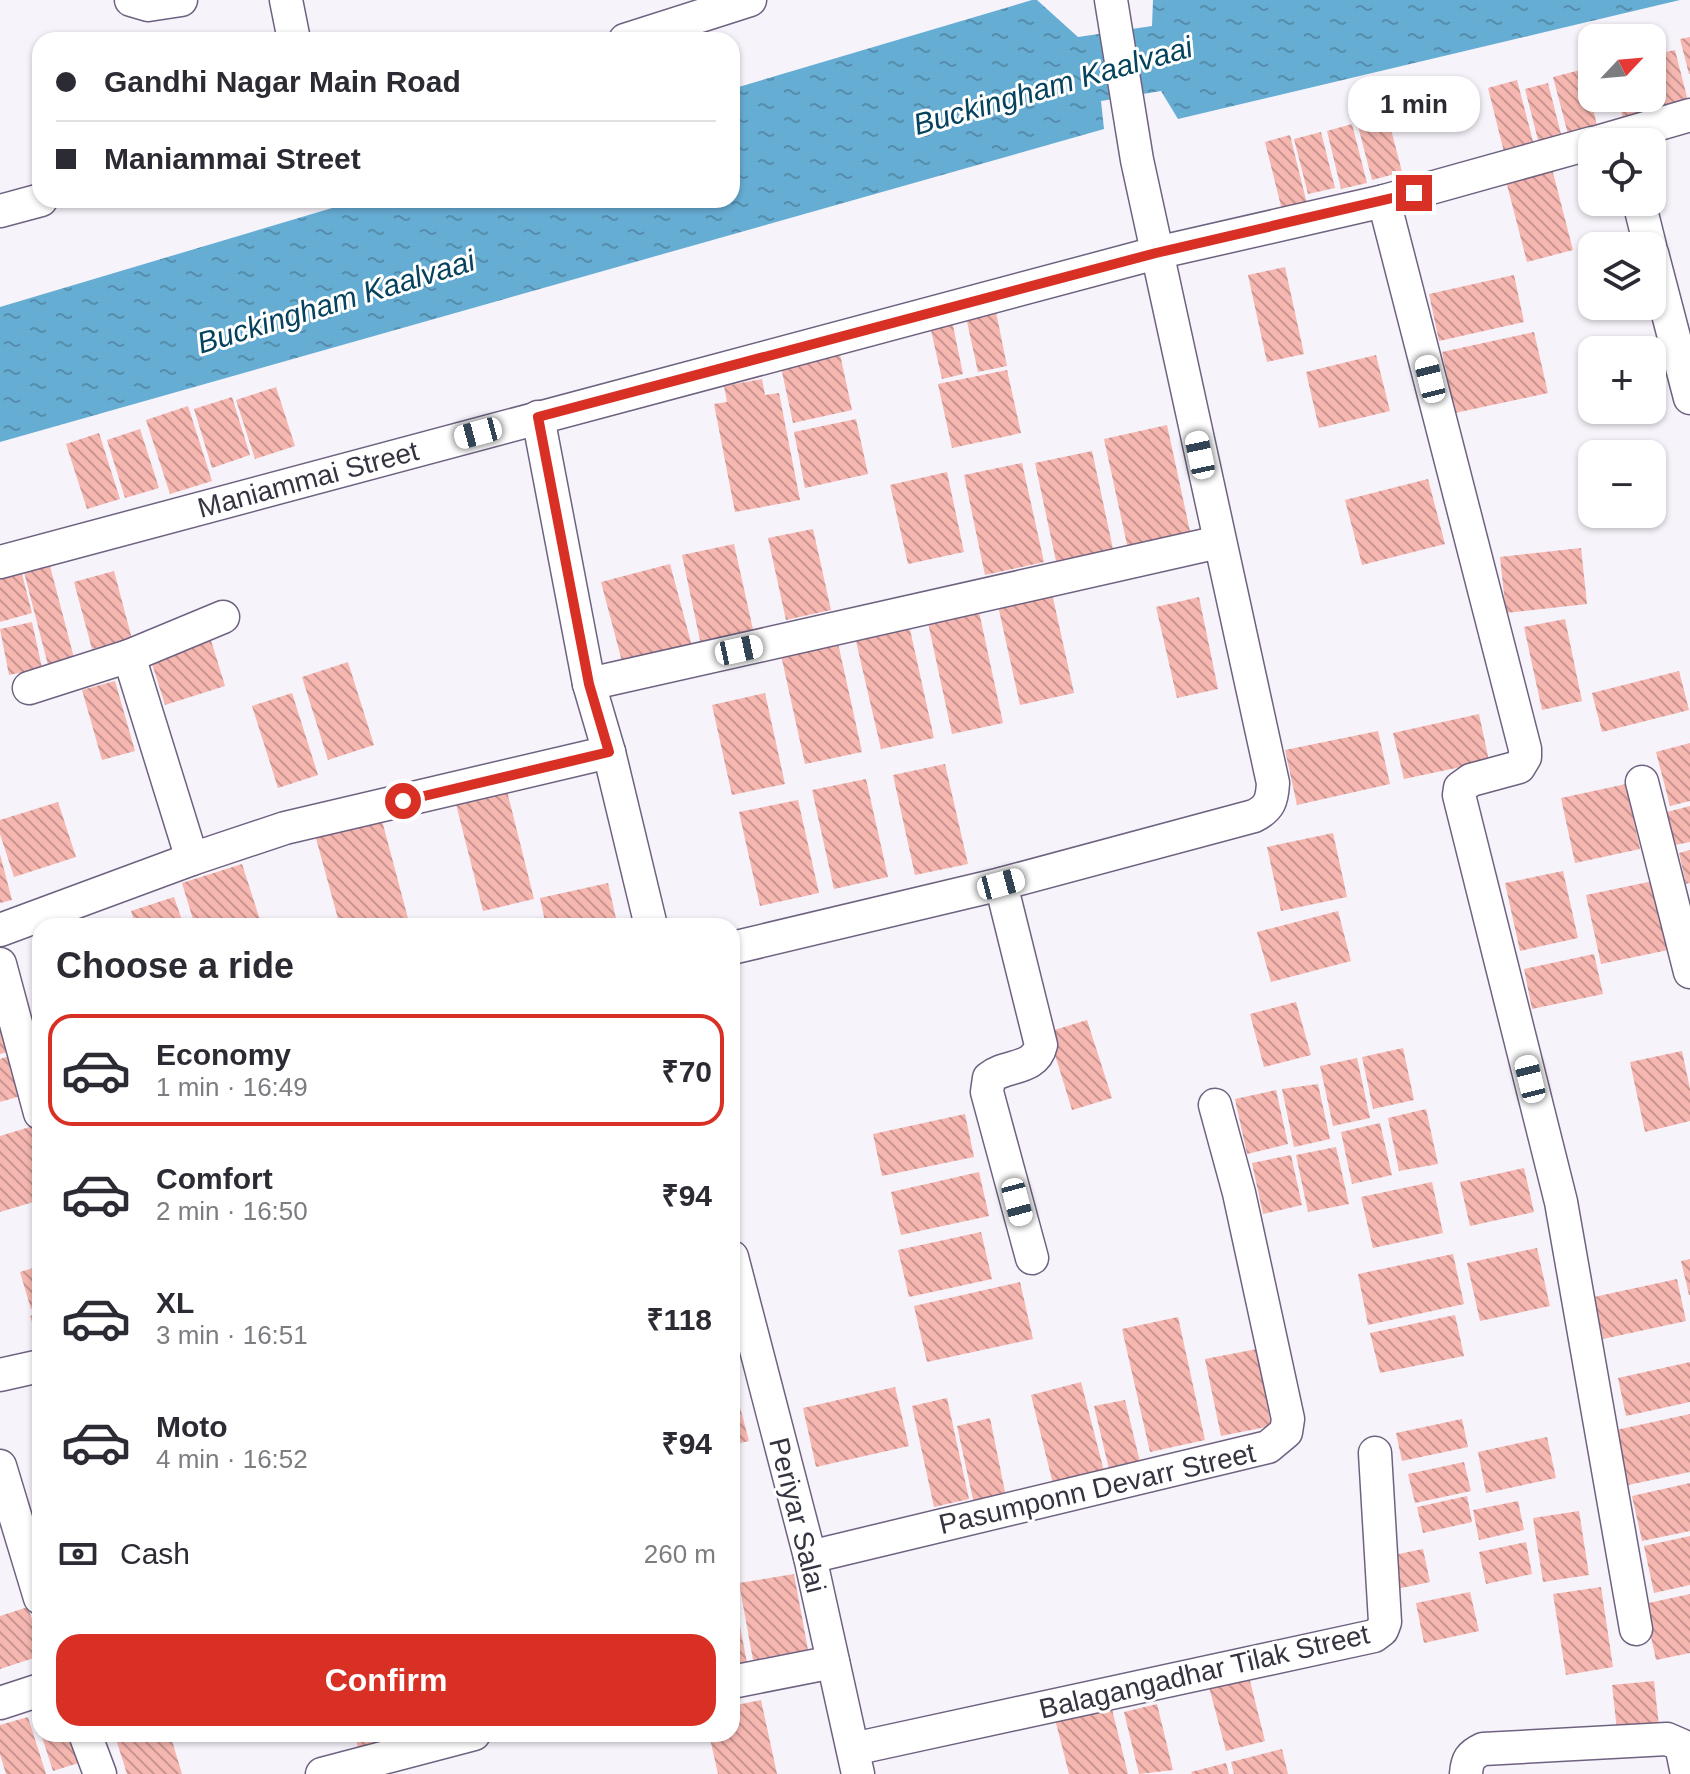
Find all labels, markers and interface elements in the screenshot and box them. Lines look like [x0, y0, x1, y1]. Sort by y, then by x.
north arrow [1578, 24, 1666, 112]
map controls [1578, 24, 1666, 528]
water label: Buckingham Kaalvaai [910, 30, 1197, 141]
text: Gandhi Nagar Main Road [104, 65, 461, 98]
callout: 1 min [1348, 77, 1480, 133]
text: 1 min [1380, 89, 1448, 119]
button: locate [1578, 128, 1666, 216]
text: Maniammai Street [104, 142, 361, 175]
route end [1396, 175, 1432, 211]
button: layers [1578, 232, 1666, 320]
water label: Buckingham Kaalvaai [193, 243, 480, 359]
button: + [1578, 336, 1666, 424]
car [1413, 353, 1447, 405]
car [452, 415, 504, 451]
car [1183, 429, 1217, 481]
street label: Maniammai Street [194, 435, 422, 524]
button: − [1578, 440, 1666, 528]
car [713, 633, 765, 667]
route start [385, 783, 421, 819]
car [975, 866, 1027, 902]
text: Choose a ride [56, 945, 294, 986]
icon: car [60, 1034, 132, 1106]
text: Economy [156, 1038, 291, 1071]
car [1513, 1053, 1547, 1105]
text: ₹70 [661, 1055, 712, 1088]
text: 1 min · 16:49 [156, 1072, 308, 1102]
icon: car [60, 1158, 132, 1230]
text: Comfort [156, 1162, 273, 1195]
car [999, 1176, 1035, 1228]
text: ₹94 [661, 1179, 712, 1212]
text: 2 min · 16:50 [156, 1196, 308, 1226]
icon: car [60, 1282, 132, 1354]
text: XL [156, 1286, 194, 1319]
text: ₹118 [646, 1303, 712, 1336]
text: 3 min · 16:51 [156, 1320, 308, 1350]
icon: car [60, 1406, 132, 1478]
text: Moto [156, 1410, 228, 1443]
text: ₹94 [661, 1427, 712, 1460]
street label: Periyar Salai [763, 1434, 832, 1596]
street label: Pasumponn Devarr Street [936, 1437, 1259, 1540]
text: 4 min · 16:52 [156, 1444, 308, 1474]
icon: cash [56, 1532, 100, 1576]
text: Cash [120, 1537, 190, 1570]
text: 260 m [644, 1539, 716, 1569]
street label: Balagangadhar Tilak Street [1036, 1618, 1372, 1725]
button: Confirm [56, 1634, 716, 1726]

